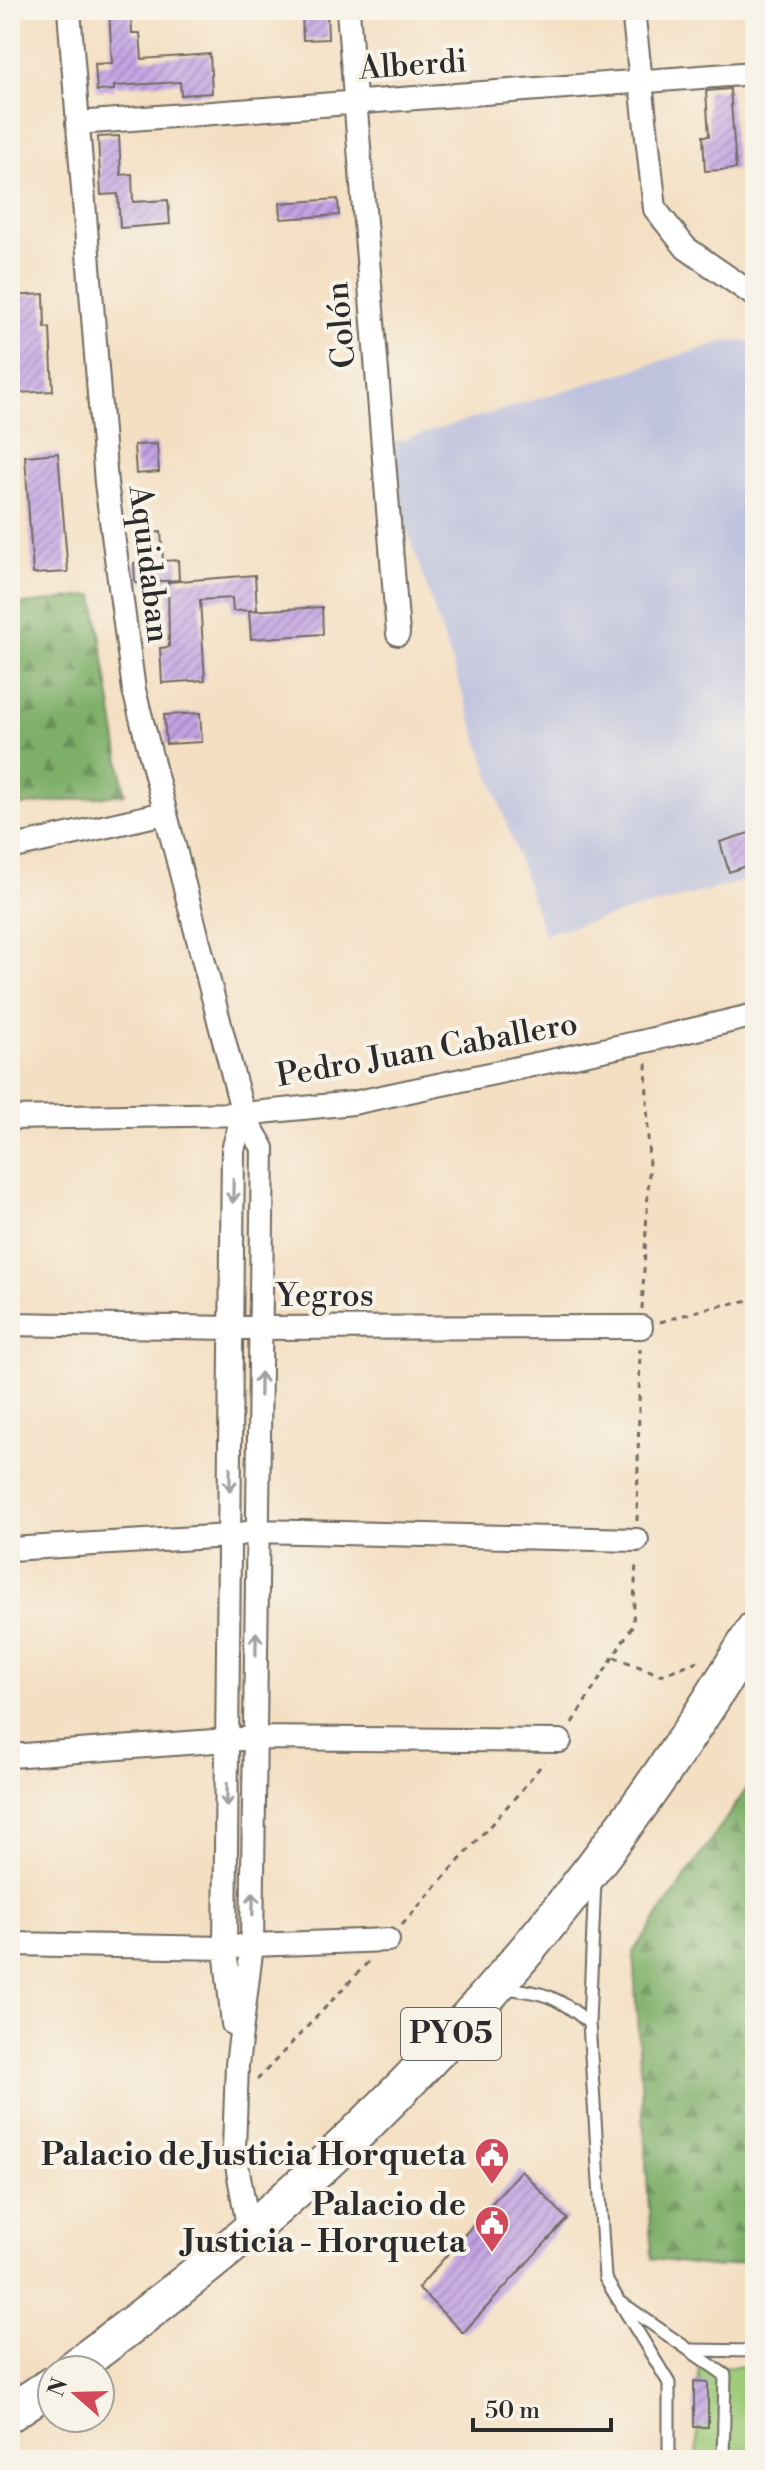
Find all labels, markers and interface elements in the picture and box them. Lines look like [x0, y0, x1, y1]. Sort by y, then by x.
street label: Alberdi [357, 41, 468, 89]
street label: Colón [317, 280, 365, 370]
street label: Aquidaban [119, 482, 178, 645]
street label: Pedro Juan Caballero [273, 1004, 581, 1096]
one-way arrow [225, 1177, 240, 1204]
street label: Yegros [274, 1276, 374, 1316]
one-way arrow [252, 1371, 267, 1398]
one-way arrow [222, 1465, 238, 1492]
one-way arrow [248, 1631, 264, 1658]
one-way arrow [219, 1781, 235, 1808]
one-way arrow [245, 1891, 260, 1918]
road number: PY05 [401, 2008, 501, 2060]
place label: Palacio de Justicia Horqueta [41, 2135, 467, 2175]
public building icon: Palacio de Justicia Horqueta [473, 2136, 511, 2186]
place label: Palacio de Justicia - Horqueta [179, 2185, 467, 2262]
public building icon: Palacio de Justicia - Horqueta [473, 2204, 511, 2254]
north arrow [36, 2354, 116, 2434]
text: N [43, 2374, 74, 2400]
scale bar [473, 2382, 611, 2432]
text: 50 m [485, 2396, 540, 2426]

